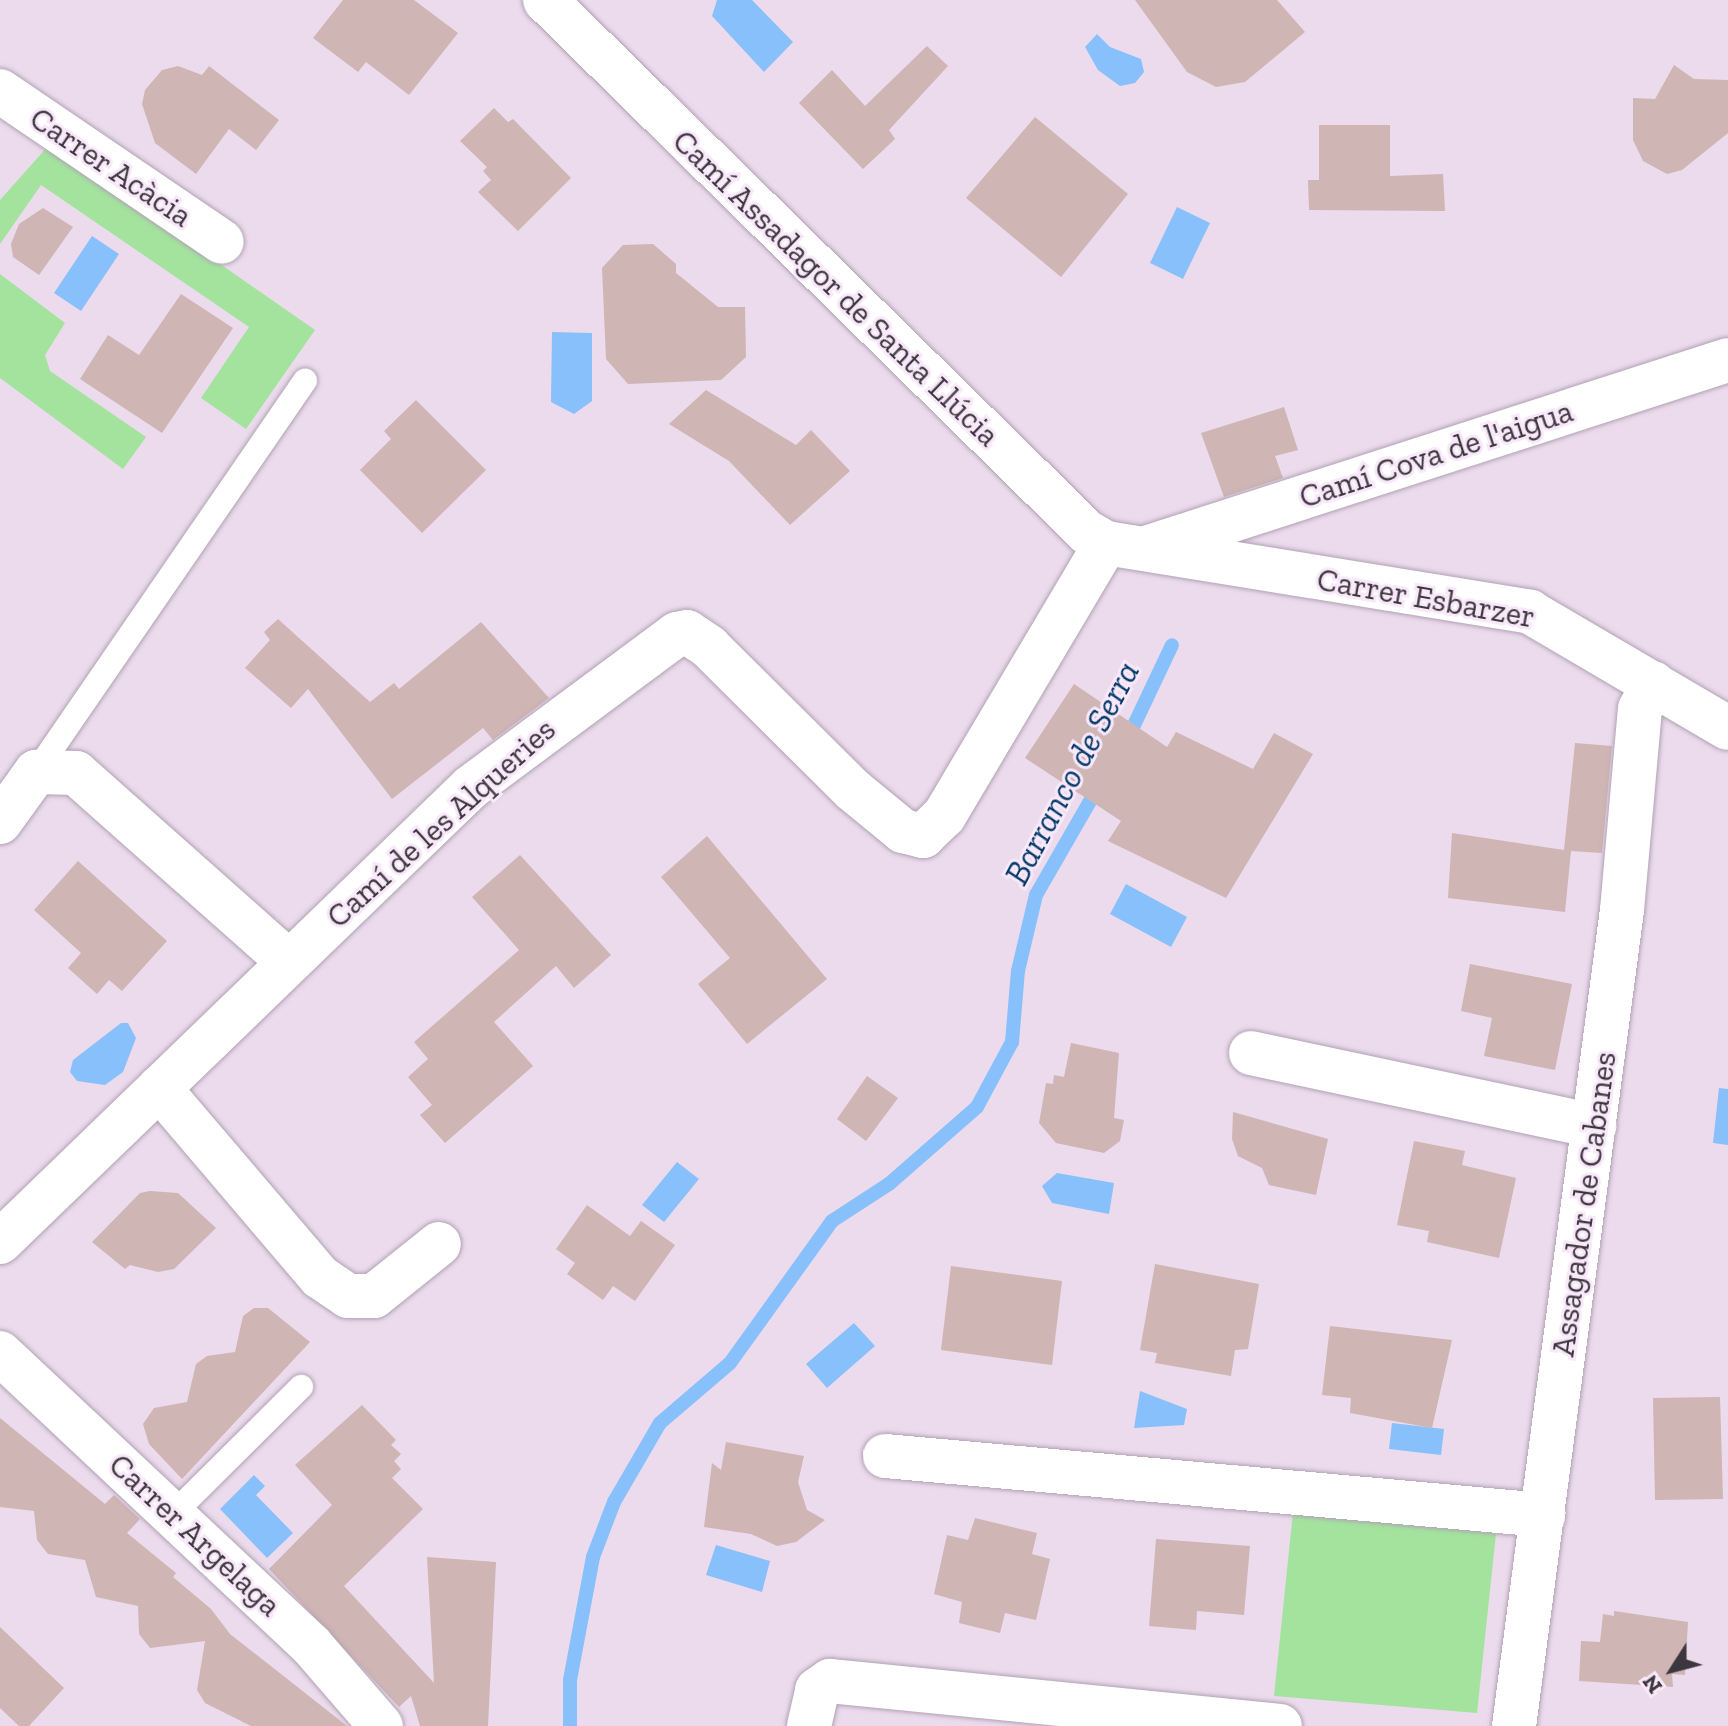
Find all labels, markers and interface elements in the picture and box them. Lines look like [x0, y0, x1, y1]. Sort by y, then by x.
street label: Carrer Acàcia [22, 98, 200, 236]
street label: Camí Assadagor de Santa Llúcia [664, 121, 1008, 455]
street label: Camí Cova de l'aigua [1294, 392, 1578, 516]
street label: Carrer Esbarzer [1314, 560, 1538, 636]
water label: Barranco de Serra [996, 654, 1148, 892]
street label: Camí de les Alqueries [318, 710, 564, 936]
street label: Assagador de Cabanes [1544, 1049, 1624, 1359]
street label: Carrer Argelaga [101, 1445, 289, 1625]
north arrow [1632, 1630, 1712, 1710]
text: N [1636, 1670, 1668, 1699]

